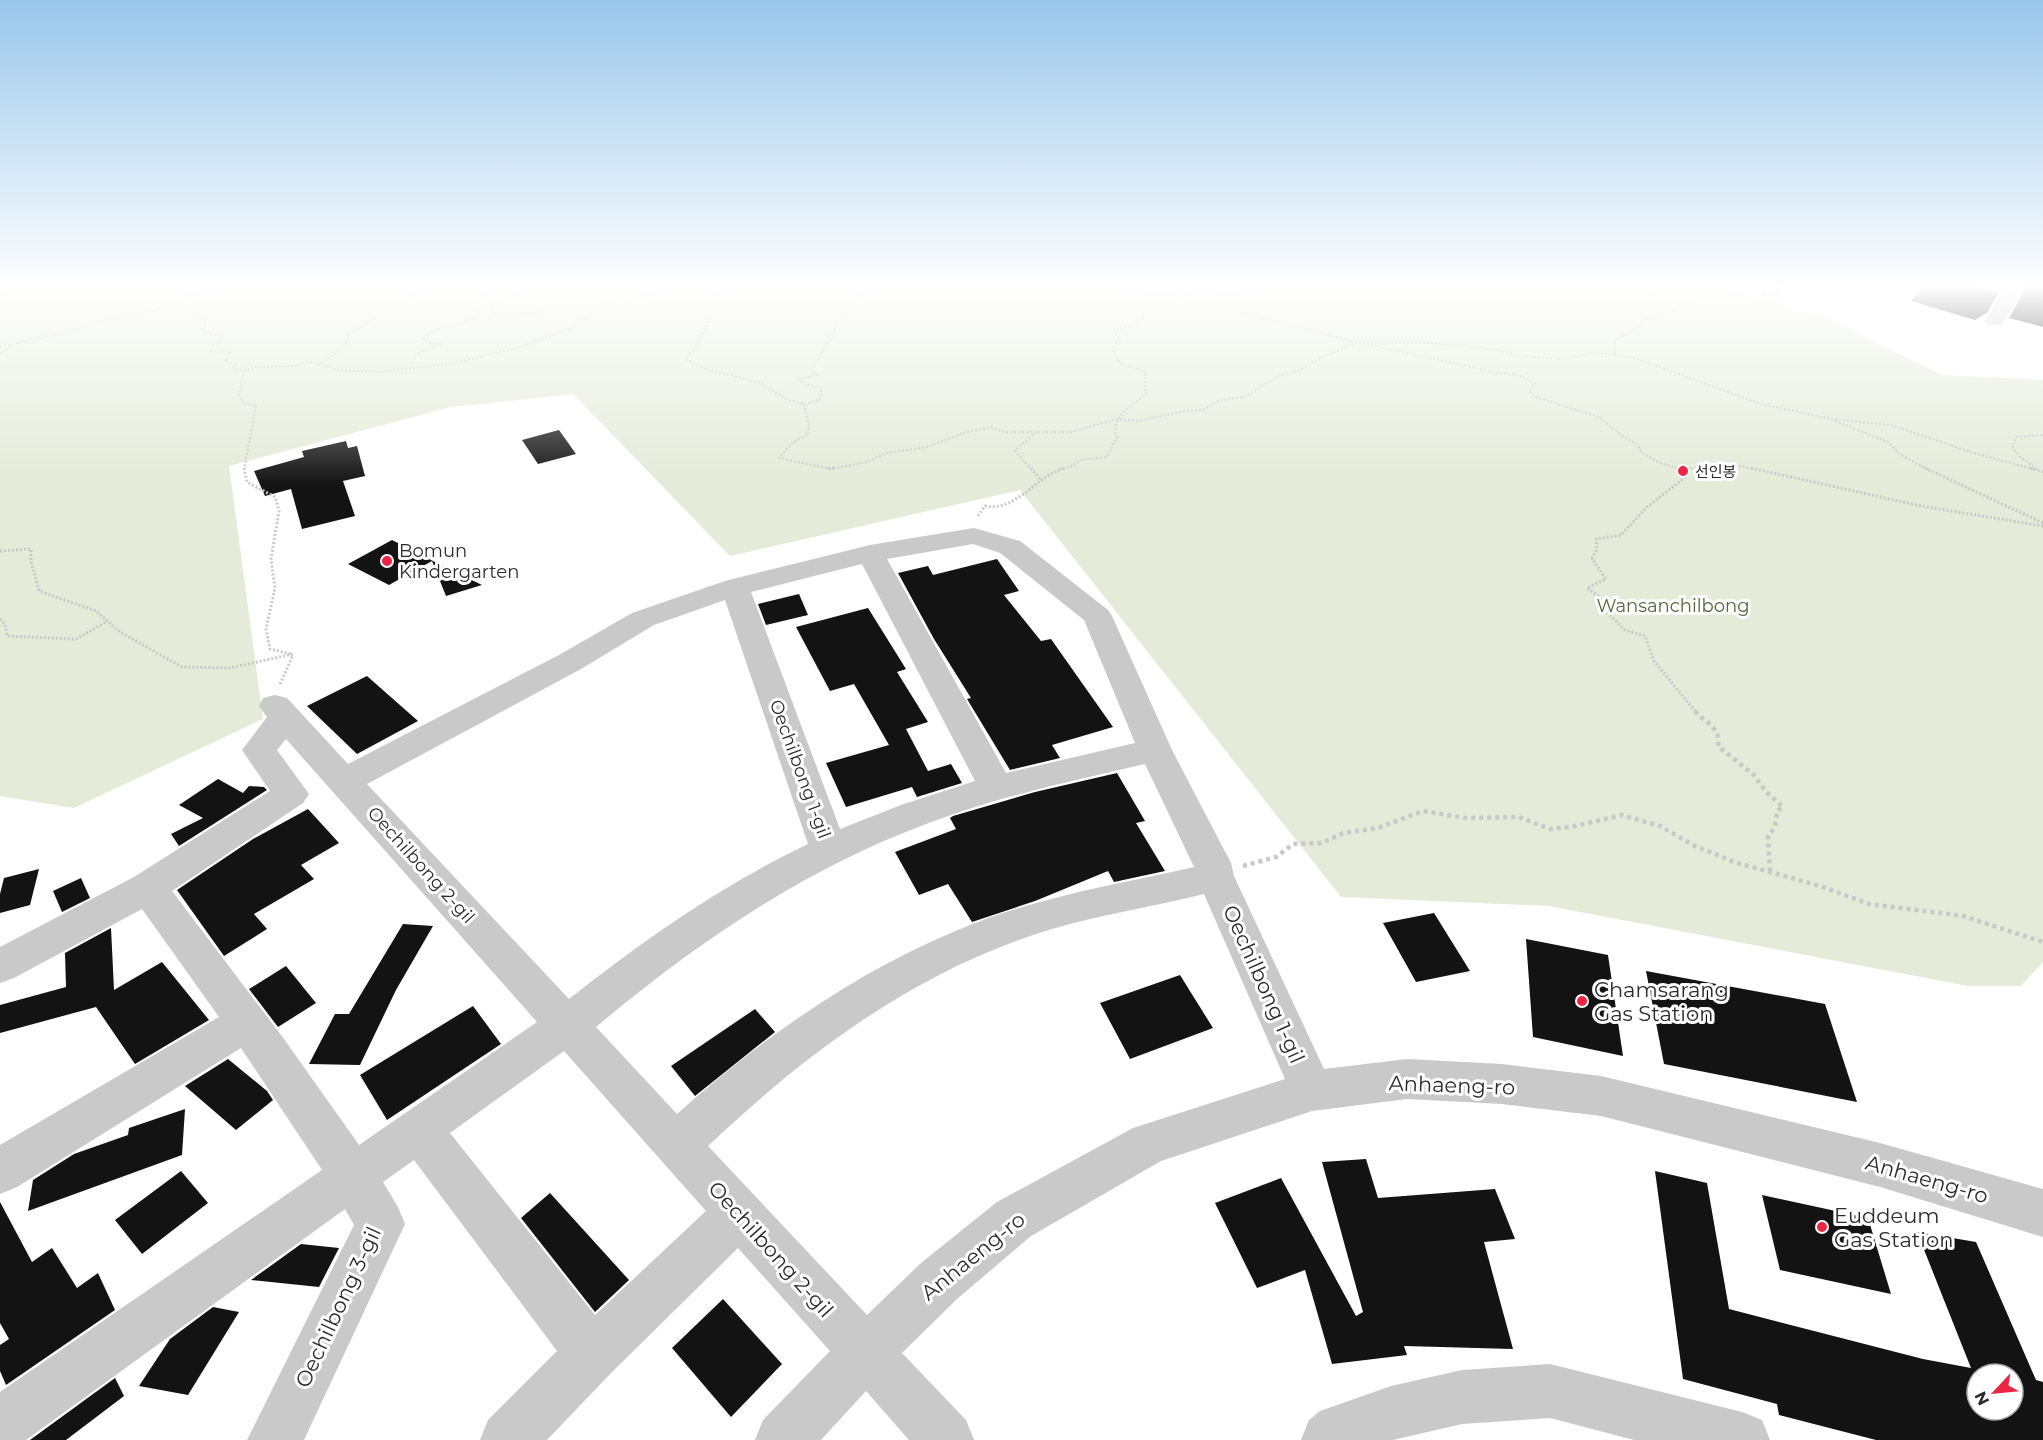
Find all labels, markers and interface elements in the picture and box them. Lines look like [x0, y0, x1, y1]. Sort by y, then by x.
place label: 선인봉 [1695, 462, 1736, 481]
marker: 선인봉 [1676, 464, 1690, 478]
place label: Bomun Kindergarten [399, 540, 519, 583]
marker: Bomun Kindergarten [380, 554, 394, 568]
park label: Wansanchilbong [1596, 595, 1750, 617]
street label: Oechilbong 1-gil [765, 697, 835, 841]
street label: Oechilbong 2-gil [363, 802, 479, 928]
street label: Oechilbong 1-gil [1218, 901, 1310, 1067]
place label: Chamsarang Gas Station [1594, 977, 1729, 1026]
marker: Chamsarang Gas Station [1575, 994, 1589, 1008]
street label: Anhaeng-ro [1388, 1070, 1516, 1100]
street label: Anhaeng-ro [1863, 1150, 1991, 1208]
street label: Oechilbong 2-gil [703, 1176, 839, 1322]
place label: Euddeum Gas Station [1834, 1203, 1953, 1252]
street label: Anhaeng-ro [916, 1206, 1030, 1306]
marker: Euddeum Gas Station [1815, 1220, 1829, 1234]
street label: Oechilbong 3-gil [290, 1223, 386, 1391]
north arrow [1965, 1362, 2025, 1422]
text: N [1971, 1388, 1993, 1408]

